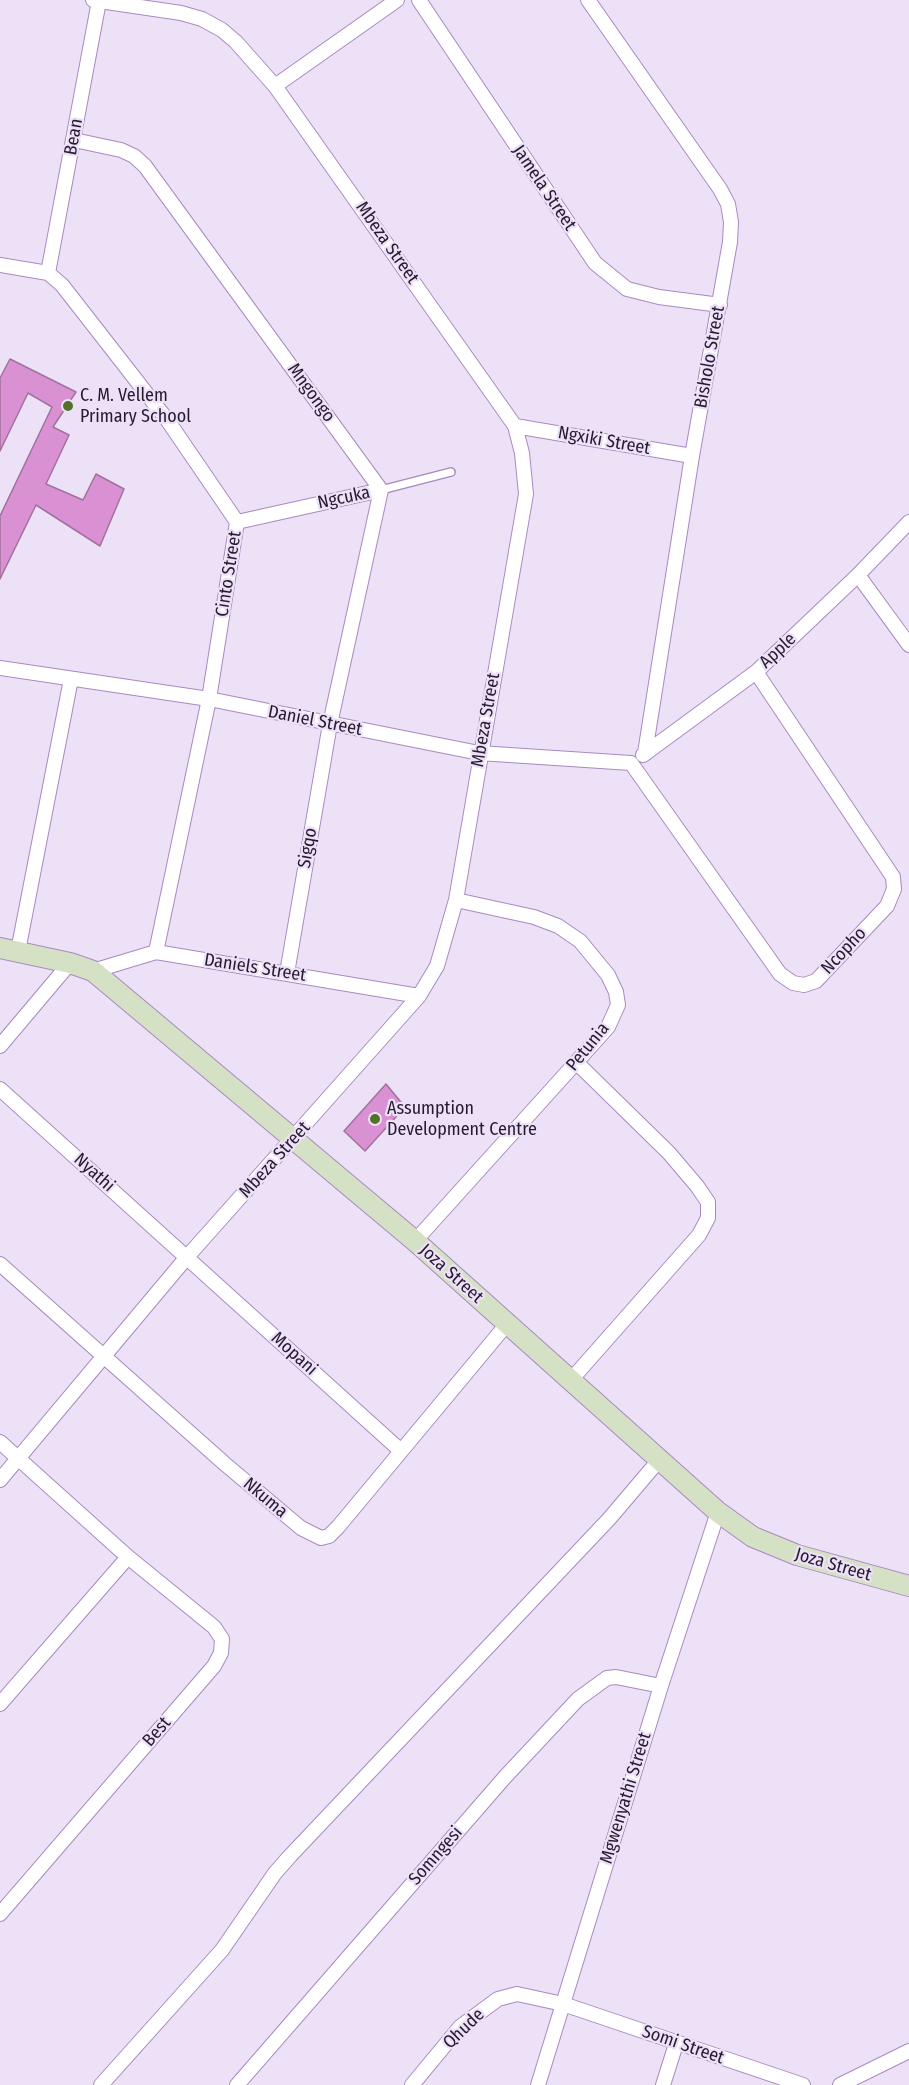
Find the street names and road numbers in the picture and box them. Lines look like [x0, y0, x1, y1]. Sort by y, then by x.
street label: Bean [60, 117, 88, 157]
street label: Jamela Street [508, 141, 580, 235]
street label: Mbeza Street [351, 198, 423, 288]
street label: Bisholo Street [690, 304, 730, 410]
street label: Mngongo [283, 360, 339, 426]
street label: Ngxiki Street [556, 422, 652, 460]
street label: Ngcuka [316, 482, 372, 514]
street label: Cinto Street [212, 529, 246, 619]
street label: Apple [755, 629, 801, 673]
street label: Mbeza Street [467, 671, 505, 769]
street label: Daniel Street [266, 701, 364, 741]
street label: Sigqo [294, 826, 322, 870]
street label: Ncopho [817, 923, 871, 979]
street label: Daniels Street [202, 949, 308, 987]
street label: Petunia [562, 1018, 614, 1076]
street label: Mbeza Street [235, 1117, 315, 1203]
street label: Nyathi [69, 1149, 119, 1197]
street label: Joza Street [415, 1240, 487, 1308]
street label: Mopani [267, 1328, 321, 1380]
street label: Nkuma [238, 1473, 292, 1523]
street label: Joza Street [792, 1544, 874, 1586]
street label: Best [138, 1713, 176, 1751]
street label: Mgwenyathi Street [596, 1730, 656, 1866]
street label: Somngesi [405, 1822, 467, 1890]
street label: Qhude [439, 2004, 489, 2054]
street label: Somi Street [639, 2021, 727, 2069]

